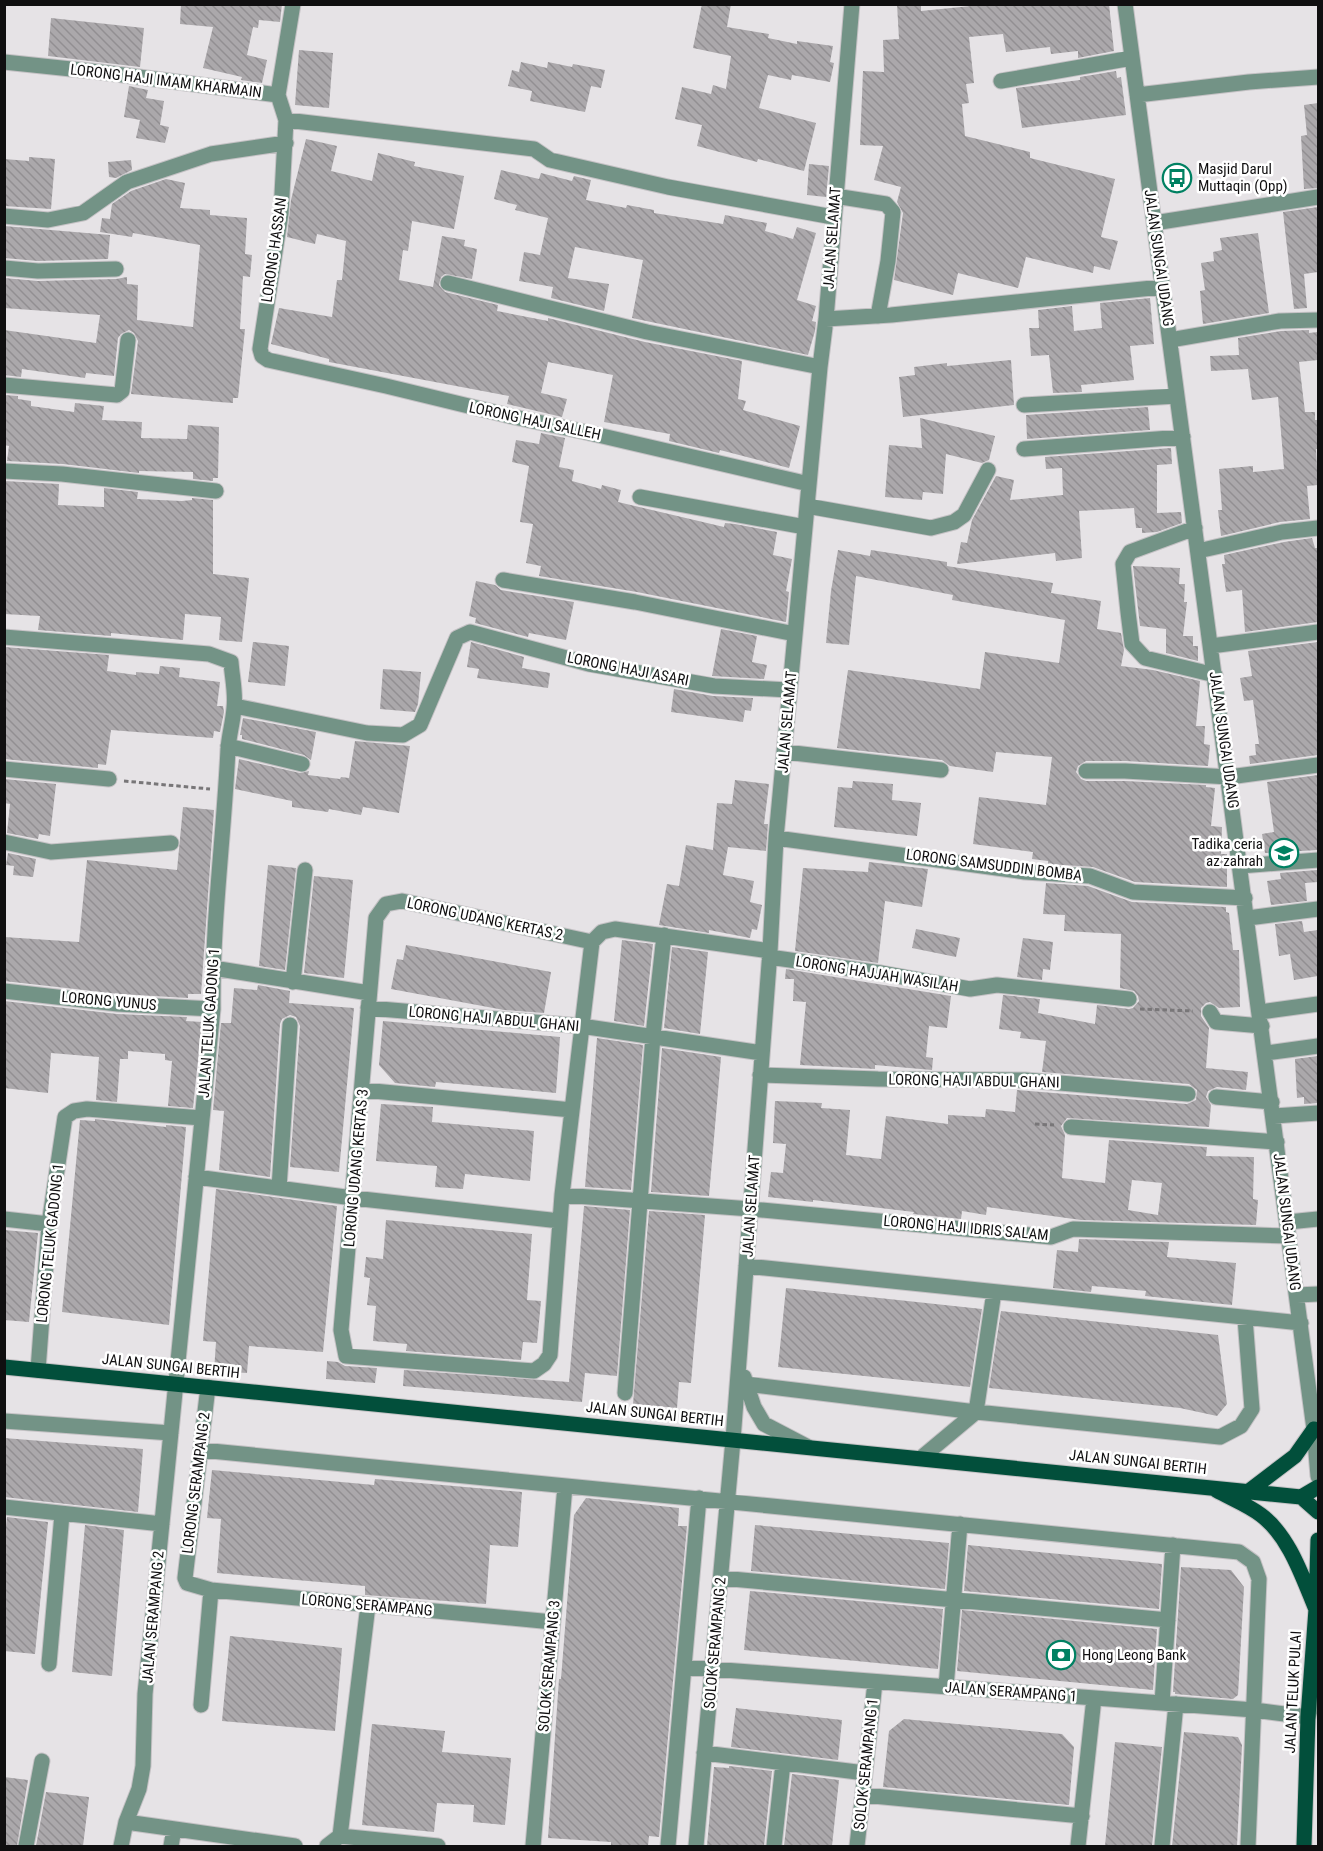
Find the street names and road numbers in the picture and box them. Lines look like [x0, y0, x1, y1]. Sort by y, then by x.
street label: LORONG HAJI IMAM KHARMAIN [69, 60, 263, 102]
street label: JALAN SELAMAT [819, 186, 845, 290]
street label: JALAN SUNGAI UDANG [1140, 188, 1178, 328]
street label: LORONG HASSAN [258, 196, 290, 304]
street label: LORONG HAJI SALLEH [467, 398, 603, 444]
street label: LORONG HAJI ASARI [566, 648, 690, 690]
street label: JALAN SELAMAT [774, 670, 800, 774]
street label: JALAN SUNGAI UDANG [1205, 670, 1243, 810]
street label: LORONG SAMSUDDIN BOMBA [905, 845, 1083, 885]
street label: LORONG UDANG KERTAS 2 [405, 894, 565, 944]
street label: JALAN TELUK GADONG 1 [195, 947, 223, 1099]
street label: LORONG HAJJAH WASILAH [794, 952, 960, 996]
street label: LORONG YUNUS [61, 988, 157, 1014]
street label: LORONG HAJI ABDUL GHANI [408, 1003, 580, 1035]
street label: LORONG HAJI ABDUL GHANI [888, 1071, 1060, 1091]
street label: LORONG UDANG KERTAS 3 [340, 1088, 372, 1248]
street label: JALAN SUNGAI UDANG [1270, 1152, 1304, 1292]
street label: JALAN SELAMAT [738, 1154, 764, 1258]
street label: LORONG TELUK GADONG 1 [33, 1162, 67, 1324]
street label: LORONG HAJI IDRIS SALAM [883, 1212, 1049, 1244]
street label: JALAN SUNGAI BERTIH [101, 1350, 241, 1382]
street label: JALAN SUNGAI BERTIH [585, 1398, 725, 1430]
street label: LORONG SERAMPANG 2 [178, 1411, 214, 1555]
street label: JALAN SUNGAI BERTIH [1068, 1446, 1208, 1478]
street label: JALAN SERAMPANG 2 [138, 1550, 168, 1684]
street label: SOLOK SERAMPANG 2 [700, 1576, 730, 1710]
street label: LORONG SERAMPANG [301, 1590, 433, 1620]
street label: SOLOK SERAMPANG 3 [534, 1599, 564, 1733]
street label: JALAN TELUK PULAI [1281, 1630, 1305, 1754]
street label: JALAN SERAMPANG 1 [944, 1678, 1078, 1706]
street label: SOLOK SERAMPANG 1 [850, 1697, 882, 1831]

